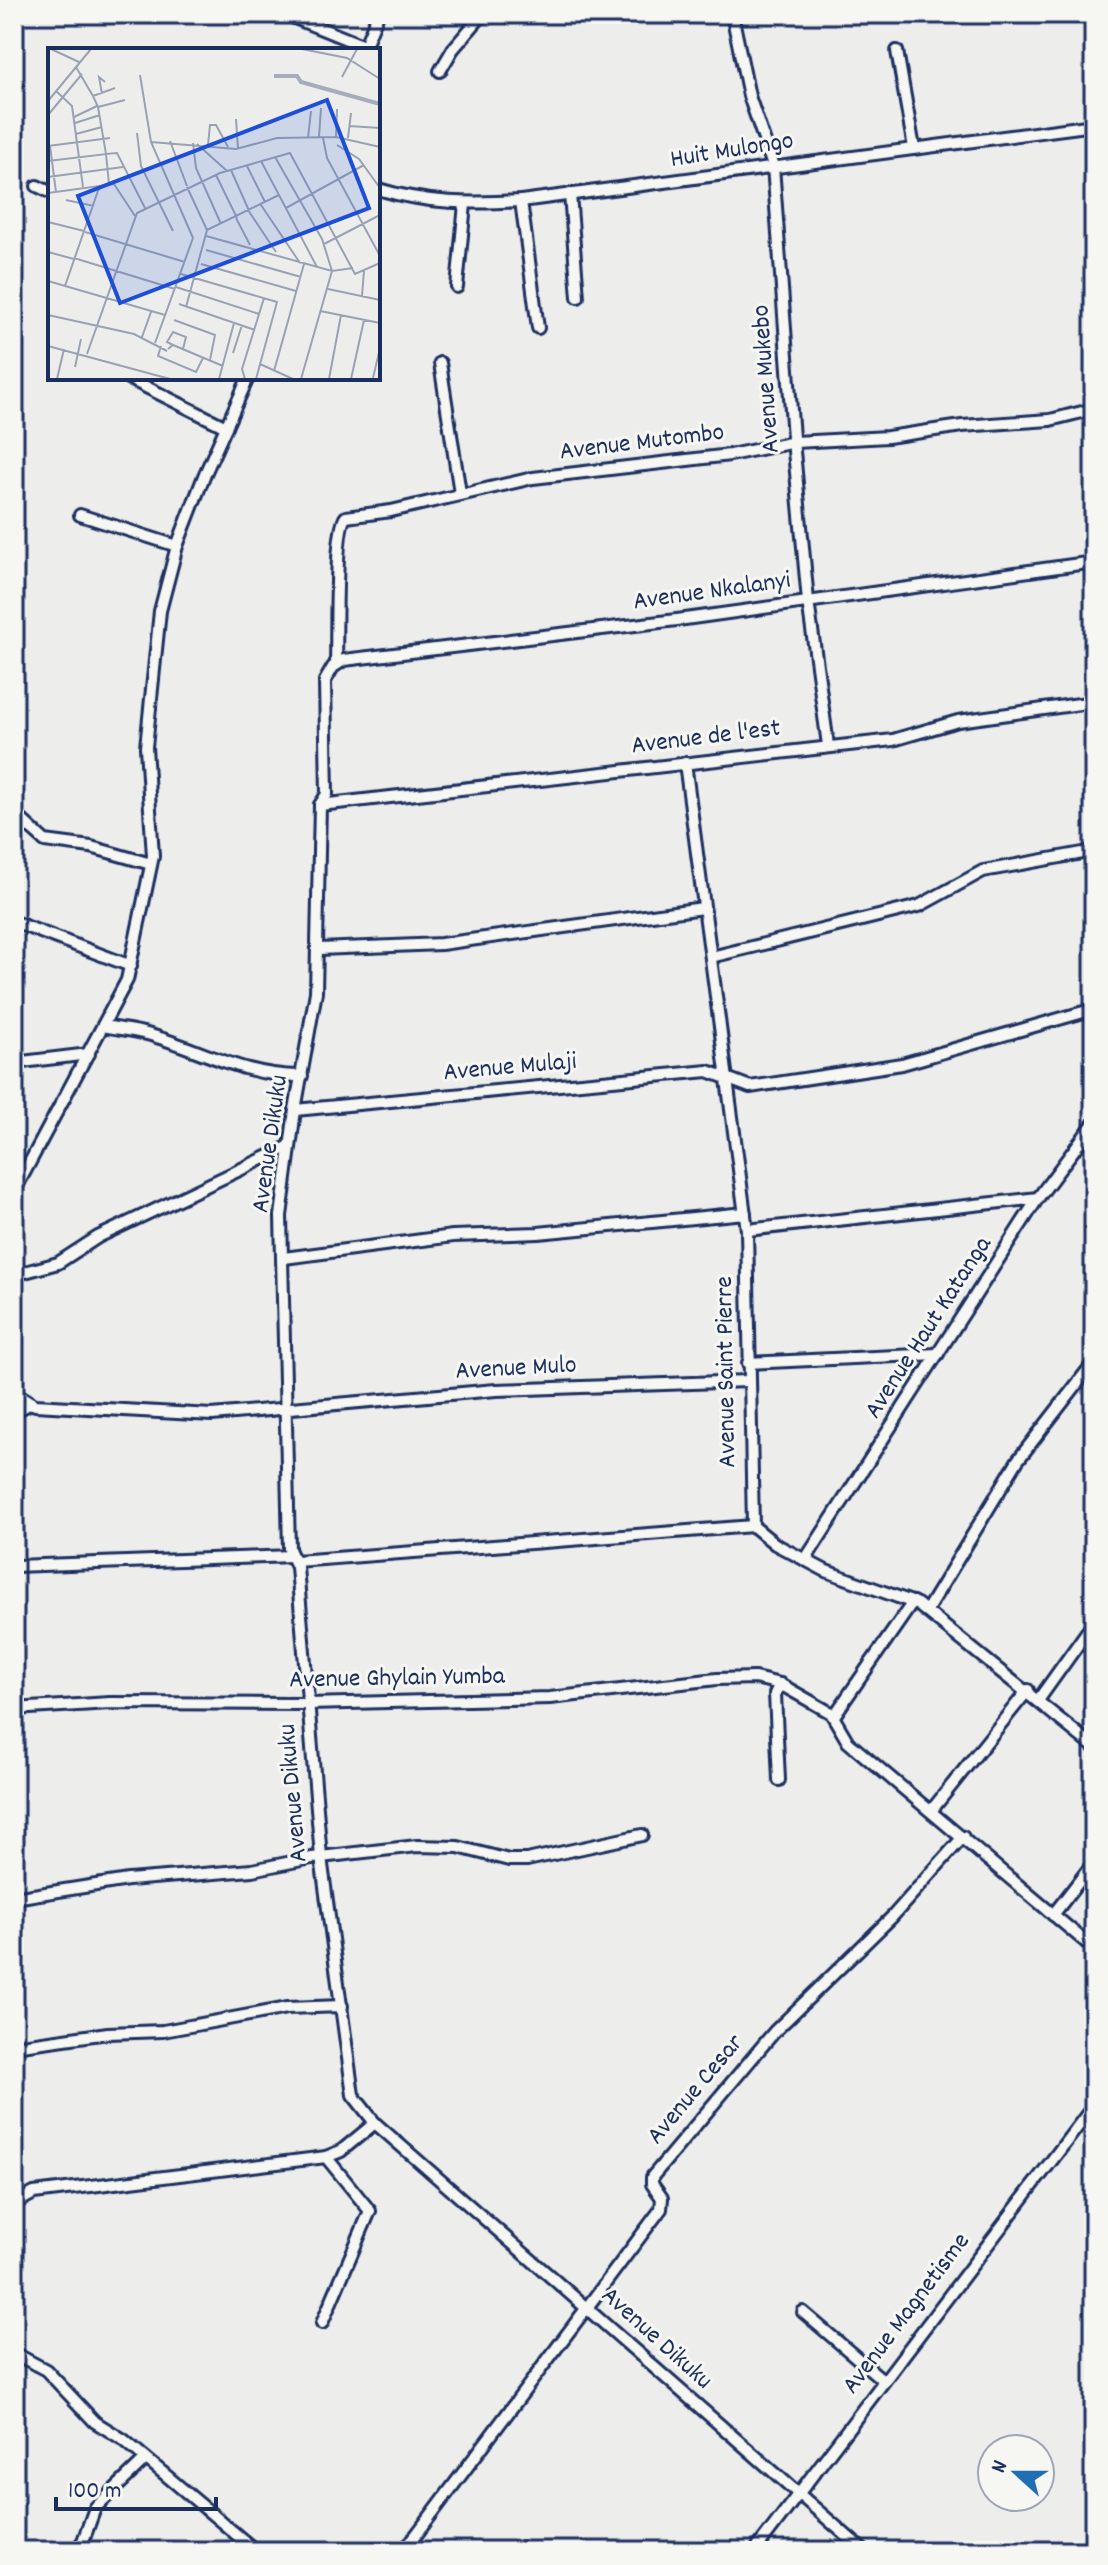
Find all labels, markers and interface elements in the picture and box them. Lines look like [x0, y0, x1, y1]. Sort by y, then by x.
inset map [48, 48, 380, 380]
street label: Huit Mulongo [668, 123, 796, 179]
street label: Avenue Mukebo [743, 304, 791, 454]
street label: Avenue Mutombo [558, 415, 726, 471]
street label: Avenue Nkalanyi [631, 563, 793, 621]
street label: Avenue de l'est [629, 710, 783, 766]
street label: Avenue Mulaji [442, 1044, 578, 1092]
street label: Avenue Dikuku [243, 1073, 299, 1215]
street label: Avenue Haut Katanga [856, 1229, 1002, 1427]
street label: Avenue Saint Pierre [707, 1276, 747, 1468]
street label: Avenue Mulo [454, 1347, 578, 1391]
street label: Avenue Ghylain Yumba [289, 1659, 506, 1699]
street label: Avenue Dikuku [270, 1722, 318, 1864]
street label: Avenue Cesar [639, 2026, 754, 2153]
street label: Avenue Magnetisme [834, 2225, 980, 2403]
street label: Avenue Dikuku [592, 2279, 720, 2399]
north arrow [976, 2433, 1056, 2513]
text: N [984, 2456, 1017, 2478]
scale bar [56, 2461, 216, 2511]
text: 100 m [68, 2475, 121, 2509]

